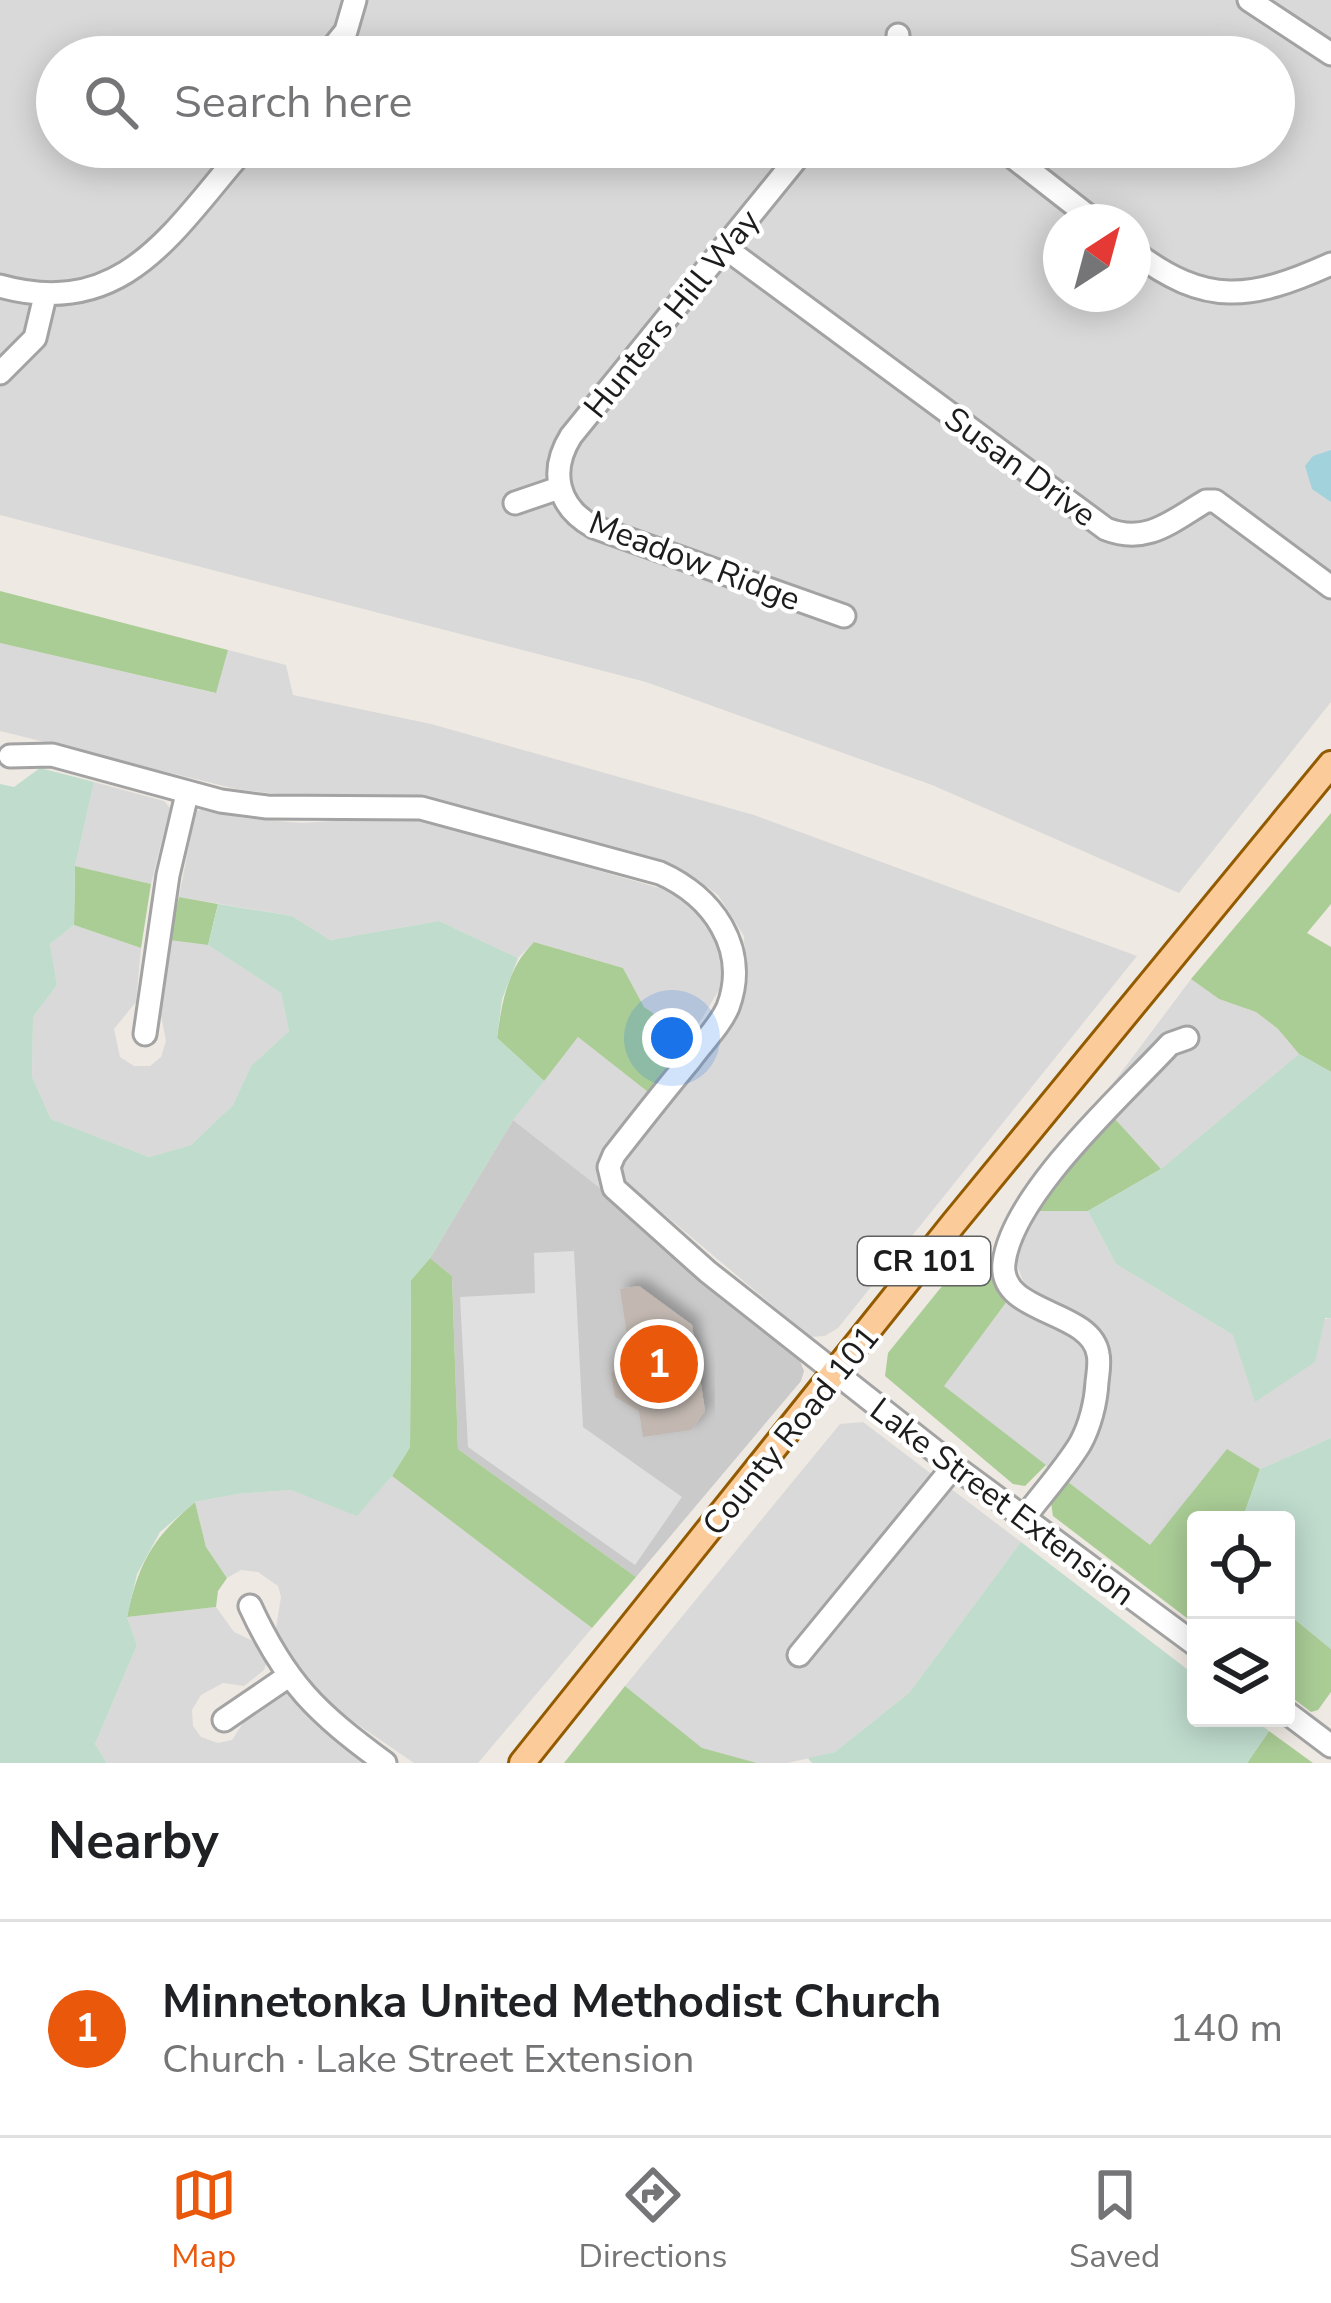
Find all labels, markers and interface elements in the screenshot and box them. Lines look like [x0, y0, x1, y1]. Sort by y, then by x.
search box [36, 36, 1295, 168]
icon: search [78, 69, 144, 135]
text: Search here [174, 72, 413, 133]
street label: Hunters Hill Way [574, 200, 770, 428]
north arrow [1043, 204, 1151, 312]
street label: Susan Drive [935, 397, 1105, 538]
street label: Meadow Ridge [582, 500, 806, 622]
your location [642, 1008, 702, 1068]
road number: CR 101 [858, 1237, 990, 1285]
street label: County Road 101 [692, 1316, 890, 1546]
pin: 1 [620, 1319, 698, 1409]
street label: Lake Street Extension [860, 1388, 1144, 1617]
map controls [1187, 1511, 1295, 1727]
button: locate [1187, 1511, 1295, 1619]
button: layers [1187, 1619, 1295, 1727]
text: Nearby [48, 1806, 219, 1876]
text: Minnetonka United Methodist Church [162, 1972, 941, 2033]
text: 1 [75, 2002, 99, 2055]
text: 140 m [1169, 2002, 1283, 2055]
text: Church · Lake Street Extension [162, 2033, 694, 2086]
tab: Map [171, 2162, 237, 2279]
tab: Directions [579, 2162, 727, 2279]
tab: Saved [1069, 2162, 1160, 2279]

